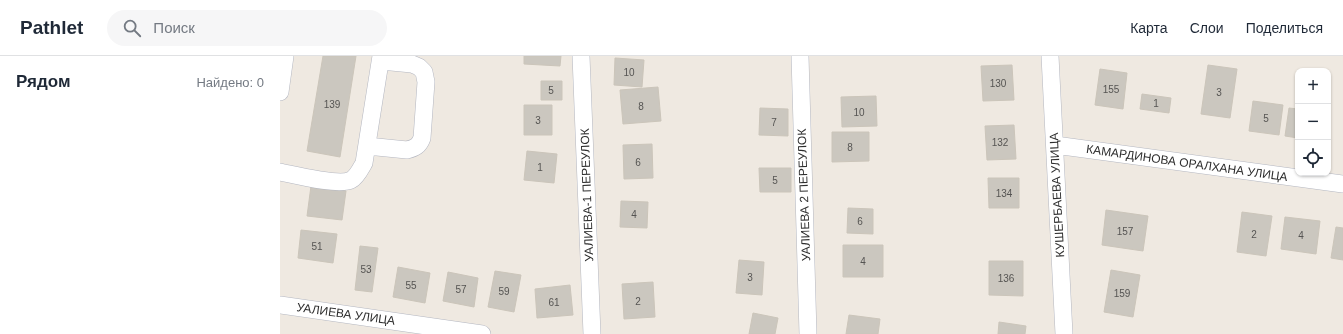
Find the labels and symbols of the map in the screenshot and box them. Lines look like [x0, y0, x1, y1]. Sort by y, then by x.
house number: 10 [623, 67, 635, 78]
house number: 130 [990, 78, 1007, 89]
house number: 155 [1103, 84, 1120, 95]
house number: 5 [548, 85, 554, 96]
house number: 3 [1216, 87, 1222, 98]
house number: 1 [1153, 98, 1159, 109]
house number: 139 [324, 99, 341, 110]
house number: 8 [638, 101, 644, 112]
house number: 10 [853, 107, 865, 118]
house number: 5 [1263, 113, 1269, 124]
house number: 3 [535, 115, 541, 126]
house number: 7 [771, 117, 777, 128]
street label: УАЛИЕВА-1 ПЕРЕУЛОК [578, 128, 596, 262]
street label: УАЛИЕВА 2 ПЕРЕУЛОК [795, 128, 813, 262]
street label: КУШЕРБАЕВА УЛИЦА [1047, 132, 1067, 258]
house number: 132 [992, 137, 1009, 148]
house number: 8 [847, 142, 853, 153]
street label: КАМАРДИНОВА ОРАЛХАНА УЛИЦА [1085, 142, 1289, 184]
house number: 6 [635, 157, 641, 168]
house number: 1 [537, 162, 543, 173]
house number: 5 [772, 175, 778, 186]
house number: 134 [996, 188, 1013, 199]
house number: 4 [631, 209, 637, 220]
house number: 6 [857, 216, 863, 227]
house number: 157 [1117, 226, 1134, 237]
house number: 2 [1251, 229, 1257, 240]
house number: 4 [1298, 230, 1304, 241]
house number: 51 [311, 241, 323, 252]
house number: 4 [860, 256, 866, 267]
house number: 53 [360, 264, 372, 275]
house number: 3 [747, 272, 753, 283]
house number: 136 [998, 273, 1015, 284]
house number: 55 [405, 280, 417, 291]
house number: 57 [455, 284, 467, 295]
house number: 59 [498, 286, 510, 297]
house number: 159 [1114, 288, 1131, 299]
house number: 2 [635, 296, 641, 307]
house number: 61 [548, 297, 560, 308]
street label: УАЛИЕВА УЛИЦА [296, 300, 396, 328]

